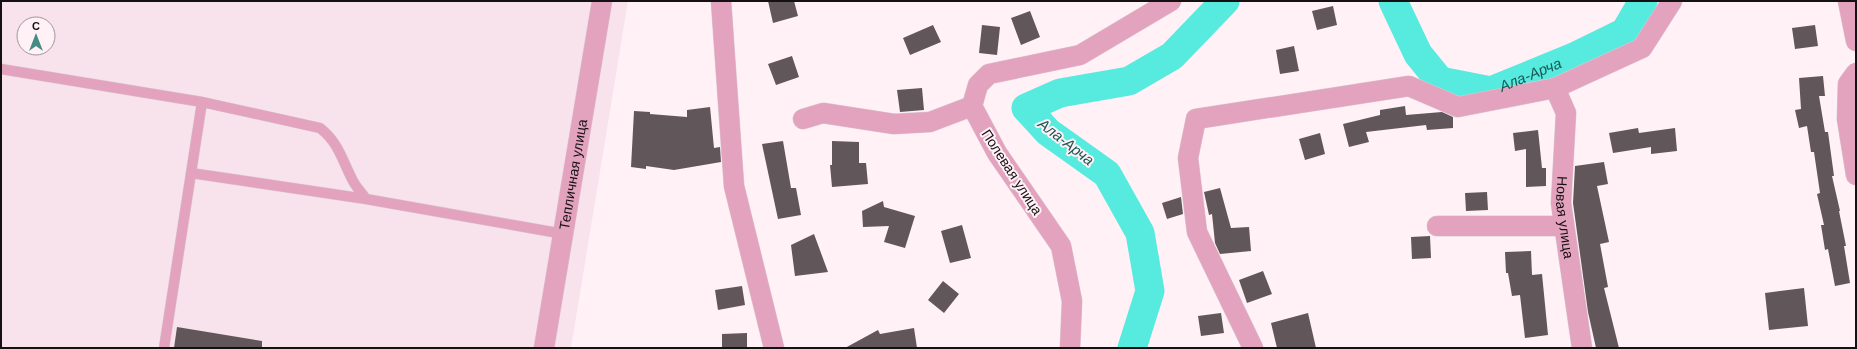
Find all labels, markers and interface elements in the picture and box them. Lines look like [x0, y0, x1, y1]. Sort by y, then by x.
north arrow [16, 16, 56, 56]
text: С [32, 20, 40, 32]
water label: Ала-Арча [1496, 54, 1564, 95]
water label: Ала-Арча [1034, 114, 1097, 168]
street label: Тепличная улица [556, 118, 590, 231]
street label: Полевая улица [978, 126, 1046, 218]
street label: Новая улица [1553, 176, 1577, 260]

